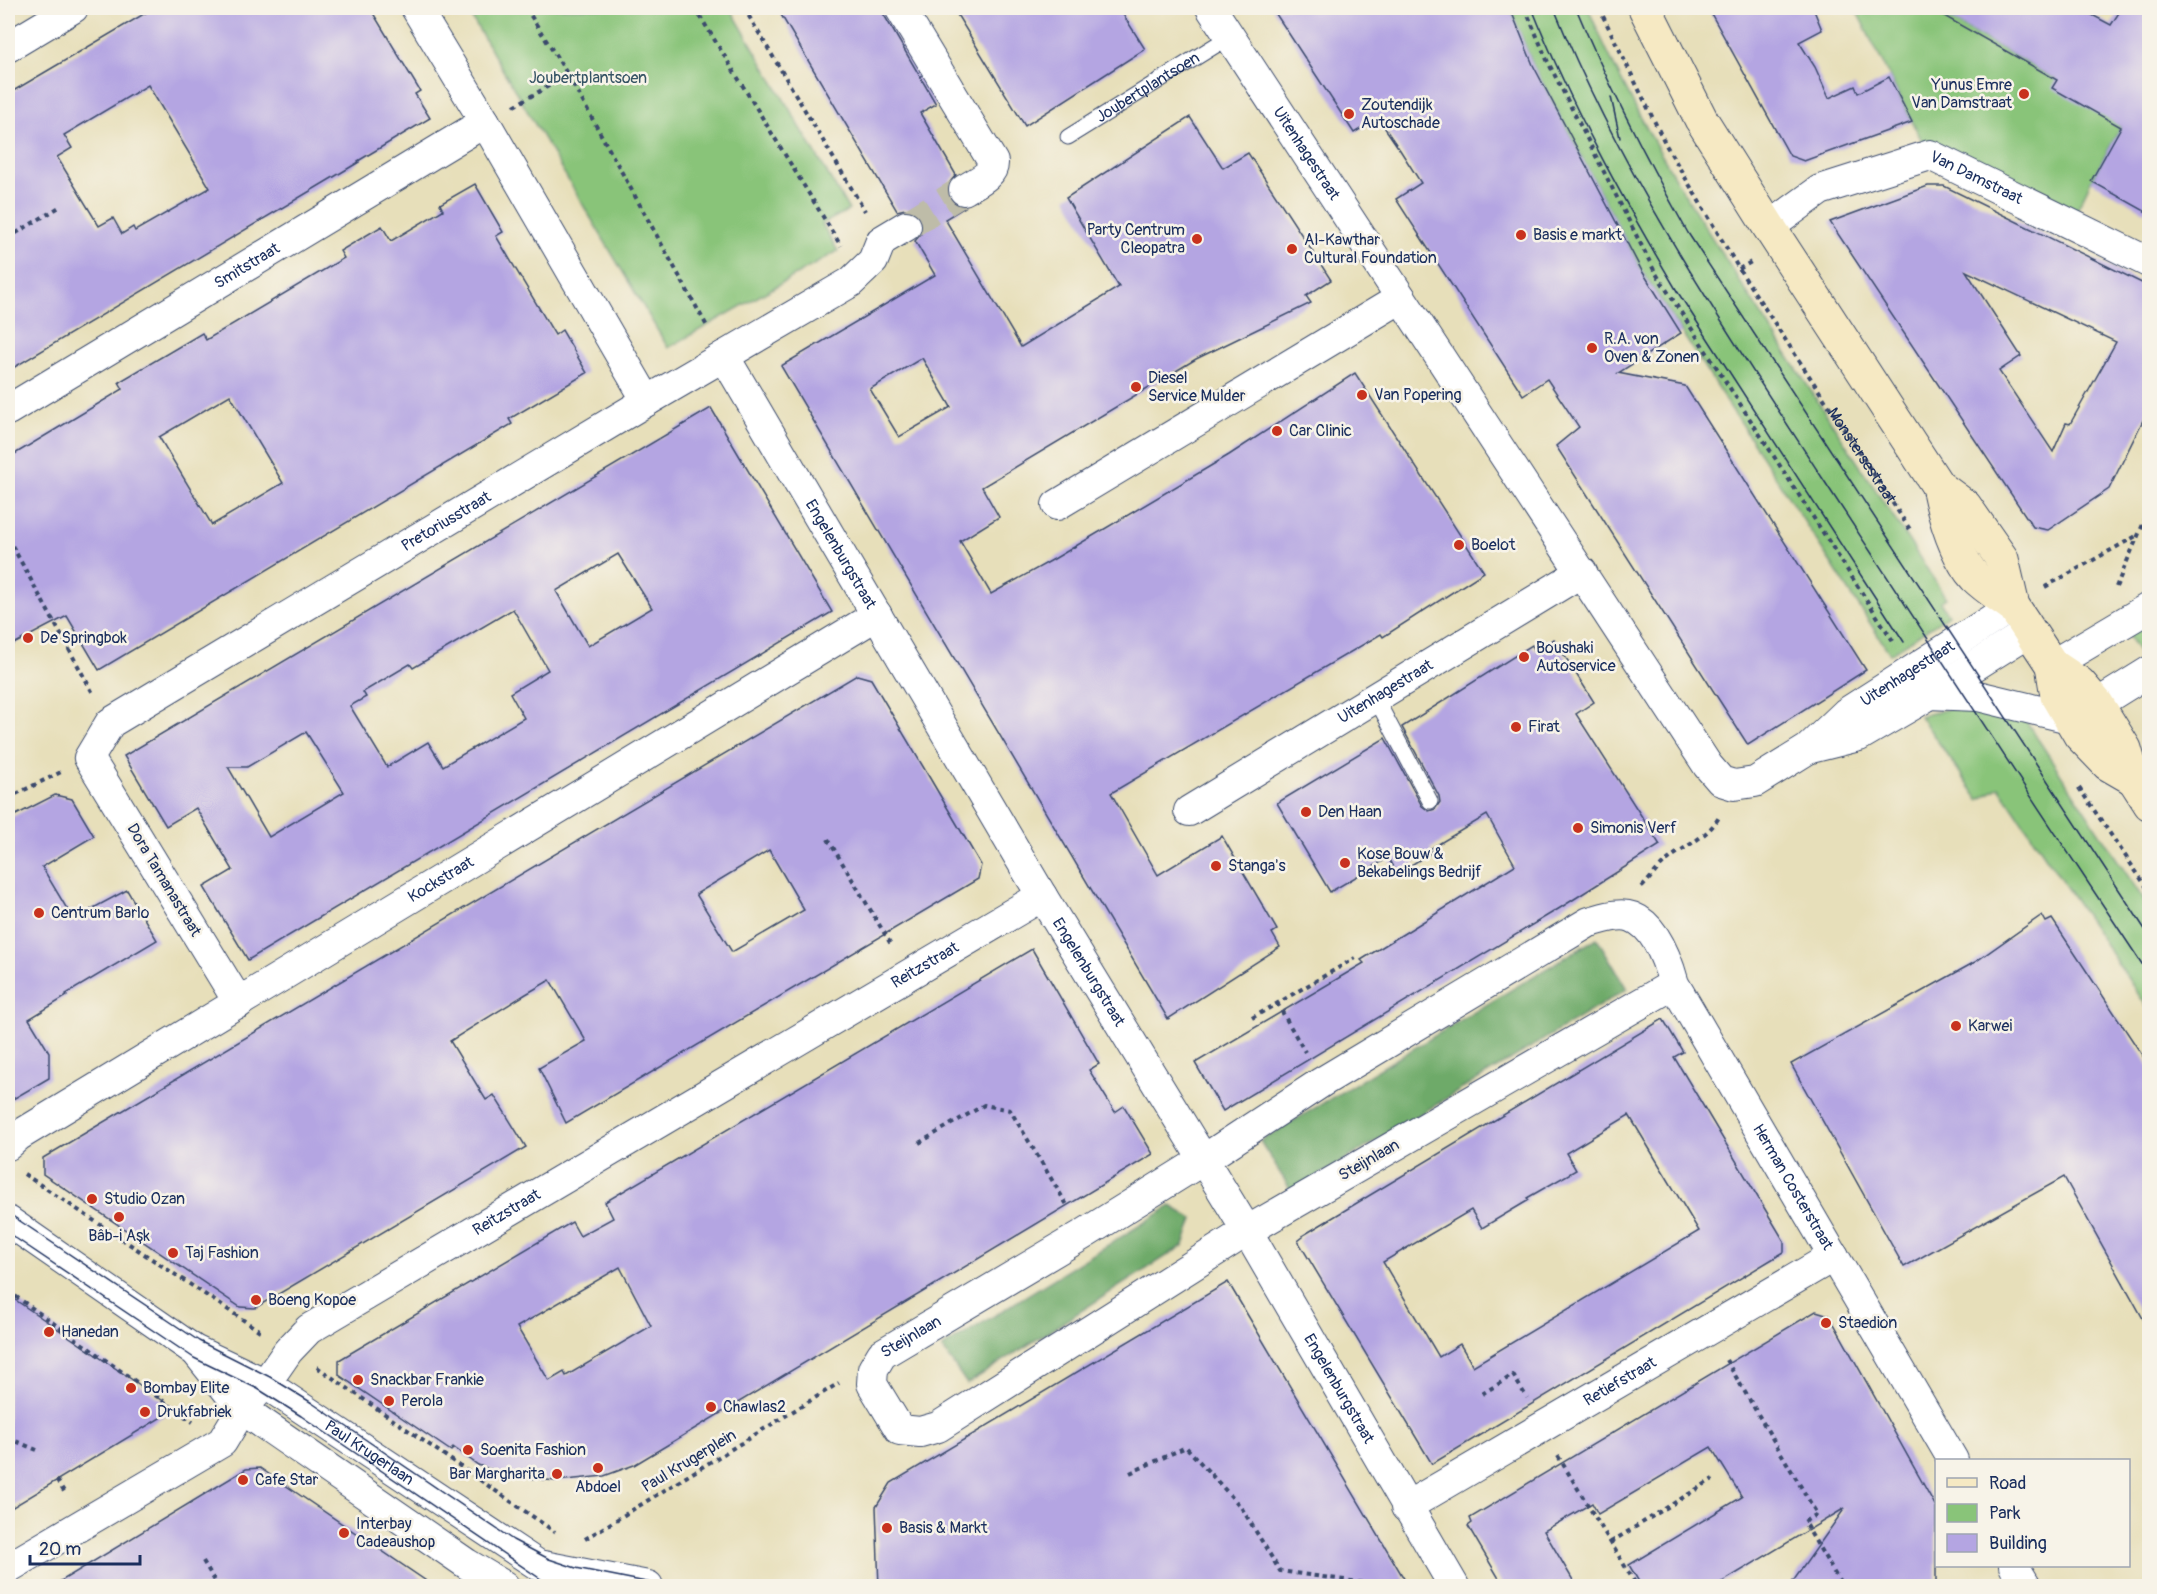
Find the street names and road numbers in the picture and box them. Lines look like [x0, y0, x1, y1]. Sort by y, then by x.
street label: Joubertplantsoen [1092, 48, 1203, 127]
street label: Uitenhagestraat [1269, 103, 1345, 204]
street label: Van Damstraat [1927, 147, 2026, 209]
street label: Smitstraat [210, 238, 284, 293]
street label: Monstersestraat [1823, 404, 1901, 508]
street label: Pretoriusstraat [398, 487, 495, 556]
street label: Engelenburgstraat [801, 496, 881, 613]
street label: Uitenhagestraat [1857, 636, 1959, 711]
street label: Uitenhagestraat [1334, 655, 1437, 728]
street label: Dora Tamanastraat [122, 820, 206, 941]
street label: Kockstraat [404, 852, 478, 907]
street label: Engelenburgstraat [1048, 914, 1130, 1031]
street label: Reitzstraat [888, 937, 963, 993]
street label: Herman Costerstraat [1748, 1120, 1838, 1254]
street label: Steijnlaan [1335, 1135, 1403, 1185]
street label: Reitzstraat [469, 1184, 544, 1240]
street label: Steijnlaan [877, 1311, 945, 1363]
street label: Engelenburgstraat [1299, 1330, 1379, 1448]
street label: Retiefstraat [1580, 1352, 1660, 1411]
street label: Paul Krugerlaan [321, 1416, 418, 1490]
street label: Paul Krugerplein [638, 1425, 740, 1497]

